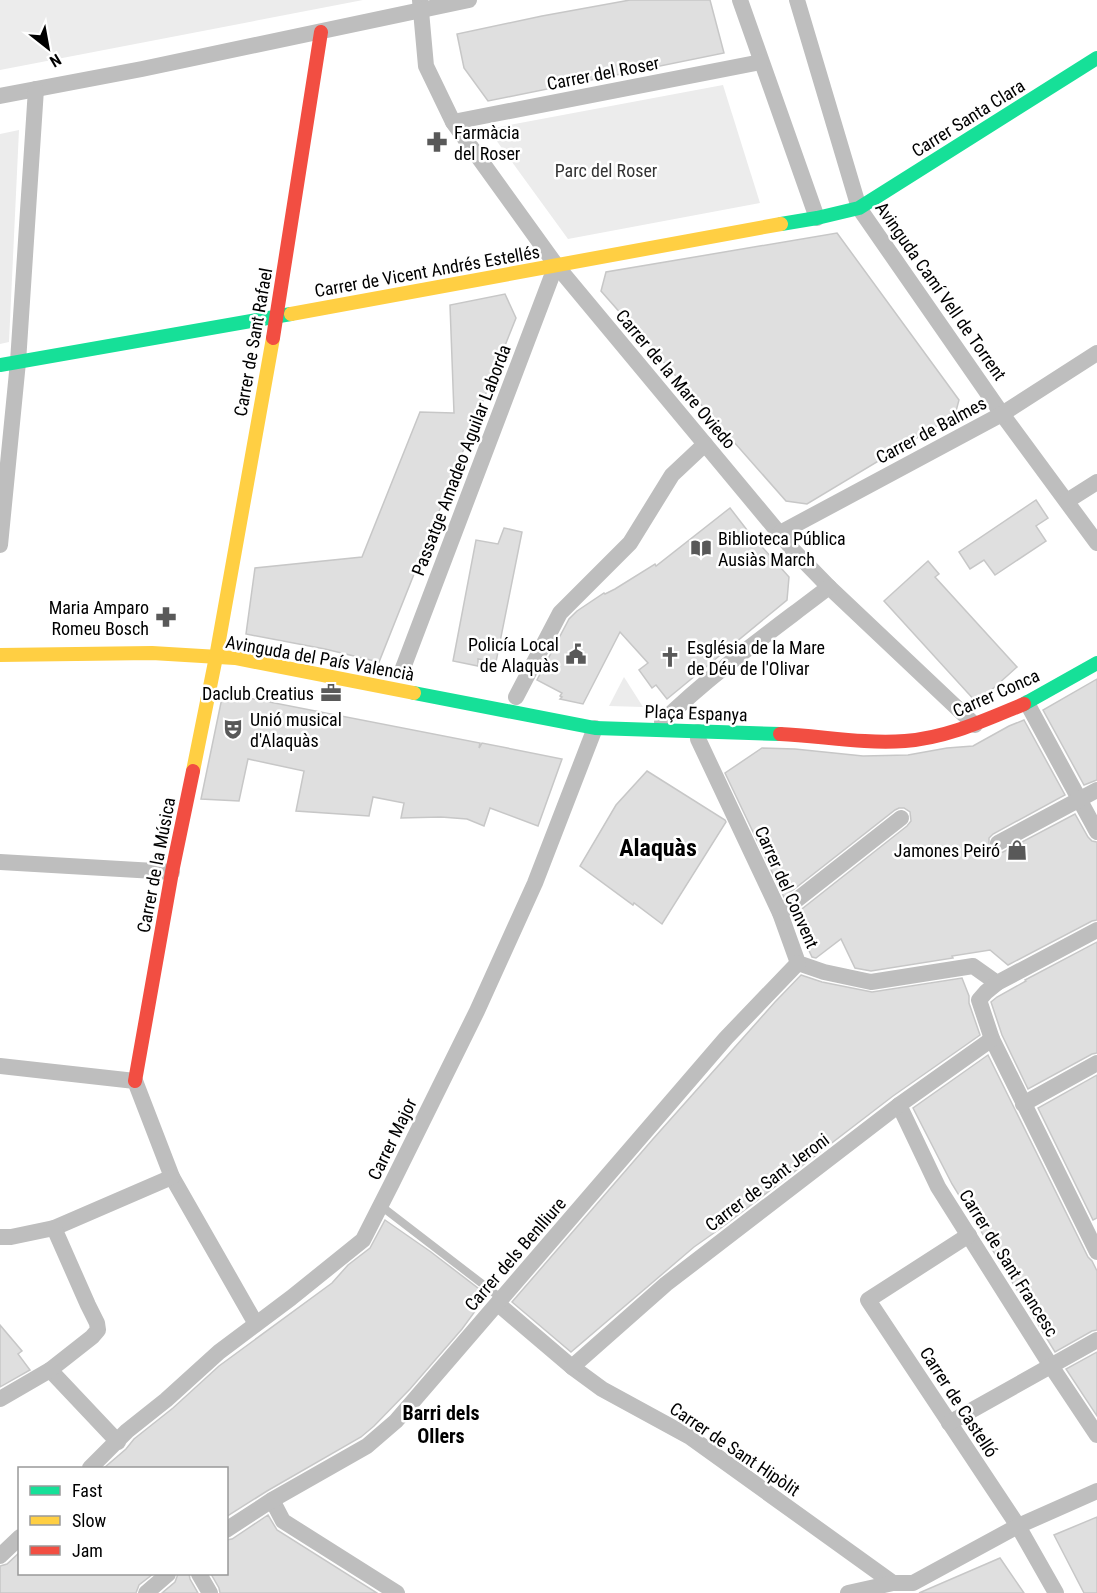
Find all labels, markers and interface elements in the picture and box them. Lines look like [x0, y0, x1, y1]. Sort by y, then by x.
north arrow [18, 18, 78, 78]
text: N [46, 50, 65, 71]
street label: Carrer del Roser [545, 52, 661, 94]
street label: Carrer Santa Clara [908, 75, 1028, 161]
place label: Farmàcia del Roser [454, 122, 521, 164]
pharmacy icon: Farmàcia del Roser [425, 130, 449, 154]
park label: Parc del Roser [555, 160, 658, 181]
street label: Avinguda Camí Vell de Torrent [871, 198, 1011, 384]
street label: Carrer de Vicent Andrés Estellés [313, 241, 541, 301]
street label: Carrer de Sant Rafael [230, 266, 276, 418]
street label: Carrer de la Mare Oviedo [612, 305, 740, 453]
street label: Passatge Amadeo Aguilar Laborda [407, 341, 515, 579]
street label: Carrer de Balmes [872, 392, 990, 468]
place label: Biblioteca Pública Ausiàs March [718, 528, 846, 570]
library icon: Biblioteca Pública Ausiàs March [689, 536, 713, 560]
place label: Maria Amparo Romeu Bosch [49, 597, 149, 639]
pharmacy icon: Maria Amparo Romeu Bosch [154, 605, 178, 629]
street label: Avinguda del País Valencià [224, 631, 416, 685]
place label: Policía Local de Alaquàs [468, 634, 559, 676]
place label: Església de la Mare de Déu de l'Olivar [687, 637, 825, 679]
public building icon: Policía Local de Alaquàs [564, 642, 588, 666]
church icon: Església de la Mare de Déu de l'Olivar [658, 645, 682, 669]
street label: Carrer Conca [949, 665, 1043, 721]
office icon: Daclub Creatius [319, 681, 343, 705]
place label: Daclub Creatius [202, 683, 314, 704]
street label: Plaça Espanya [644, 701, 748, 725]
place label: Unió musical d'Alaquàs [250, 709, 342, 751]
theatre icon: Unió musical d'Alaquàs [221, 717, 245, 741]
street label: Carrer de la Música [133, 795, 179, 935]
street label: Carrer del Convent [751, 823, 823, 951]
district label: Alaquàs [619, 834, 697, 862]
shop icon: Jamones Peiró [1005, 838, 1029, 862]
place label: Jamones Peiró [894, 840, 1000, 861]
street label: Carrer Major [363, 1094, 421, 1183]
street label: Carrer de Sant Jeroni [701, 1129, 833, 1235]
street label: Carrer de Sant Francesc [955, 1186, 1063, 1340]
street label: Carrer dels Benlliure [460, 1193, 570, 1315]
street label: Carrer de Castelló [916, 1343, 1002, 1461]
street label: Carrer de Sant Hipòlit [666, 1398, 804, 1500]
district label: Barri dels Ollers [402, 1401, 480, 1448]
legend [18, 1467, 228, 1575]
text: Fast [72, 1480, 103, 1501]
text: Slow [72, 1510, 107, 1531]
text: Jam [72, 1540, 103, 1561]

